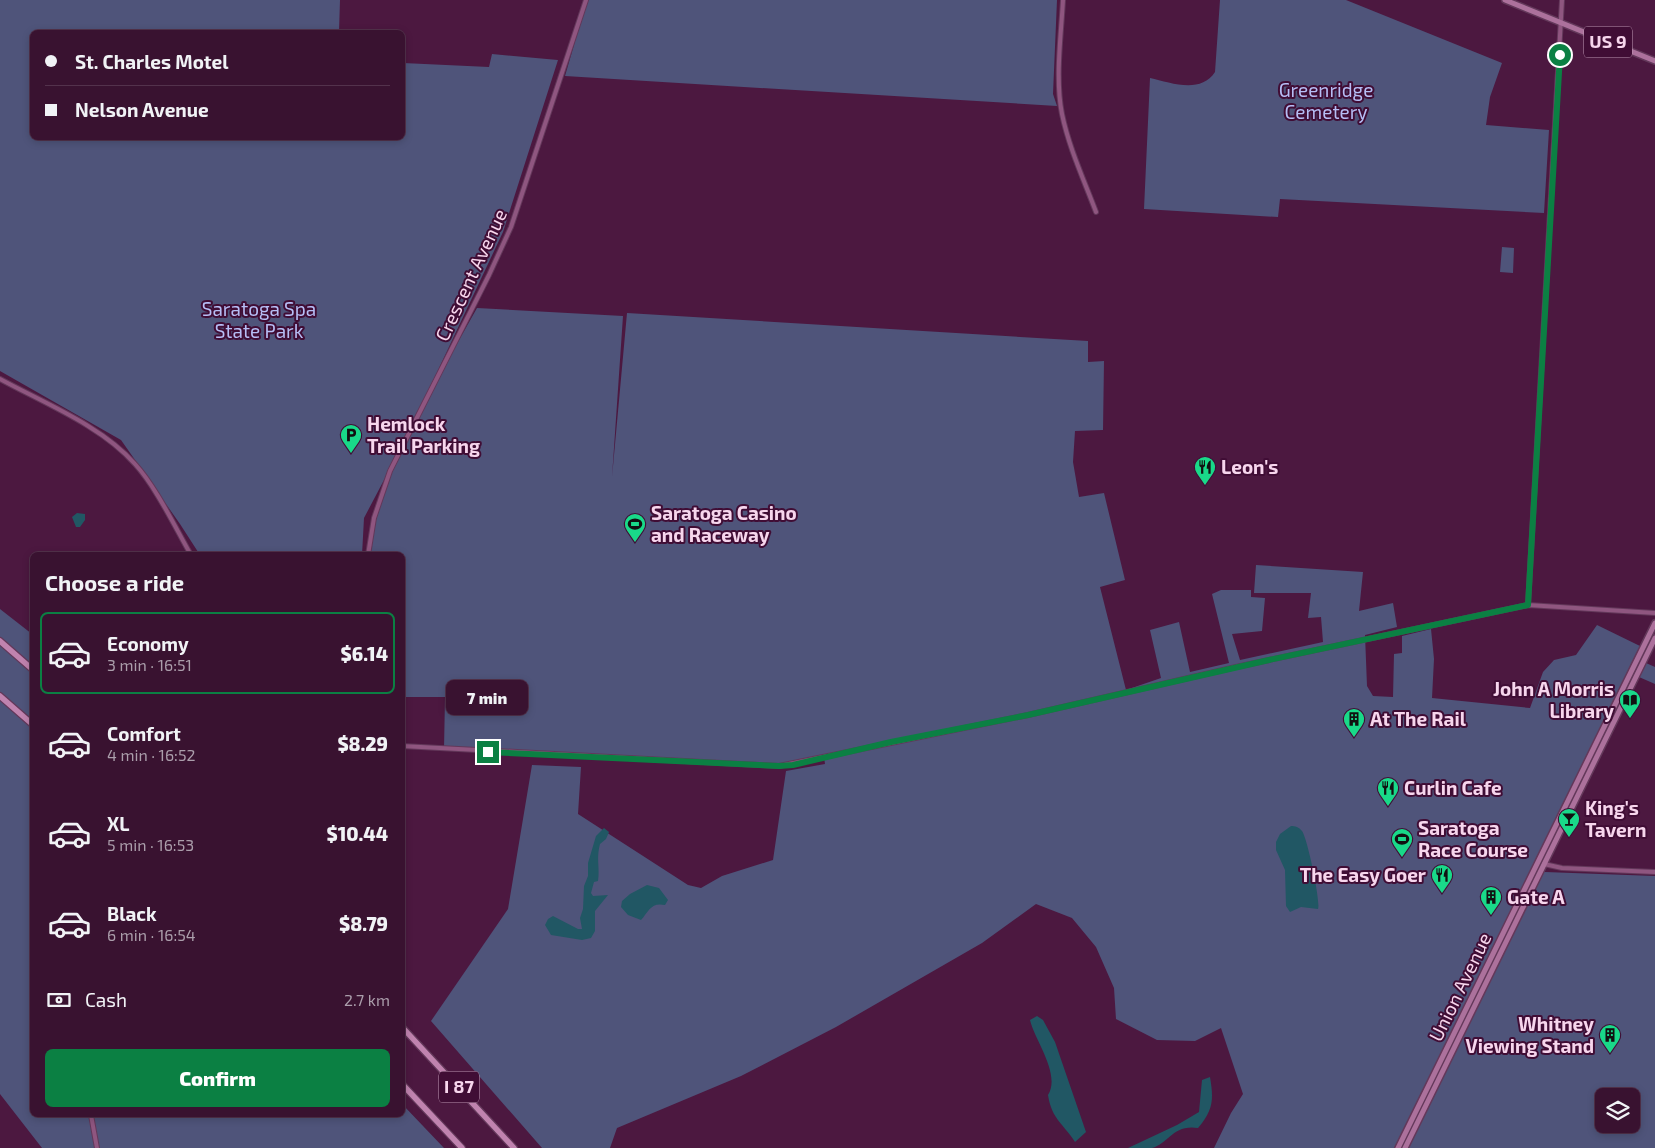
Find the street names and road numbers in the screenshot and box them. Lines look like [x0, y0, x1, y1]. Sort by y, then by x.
road number: US 9 [1584, 27, 1632, 58]
street label: Crescent Avenue [430, 205, 511, 345]
street label: Union Avenue [1423, 929, 1496, 1045]
road number: I 87 [439, 1072, 479, 1102]

